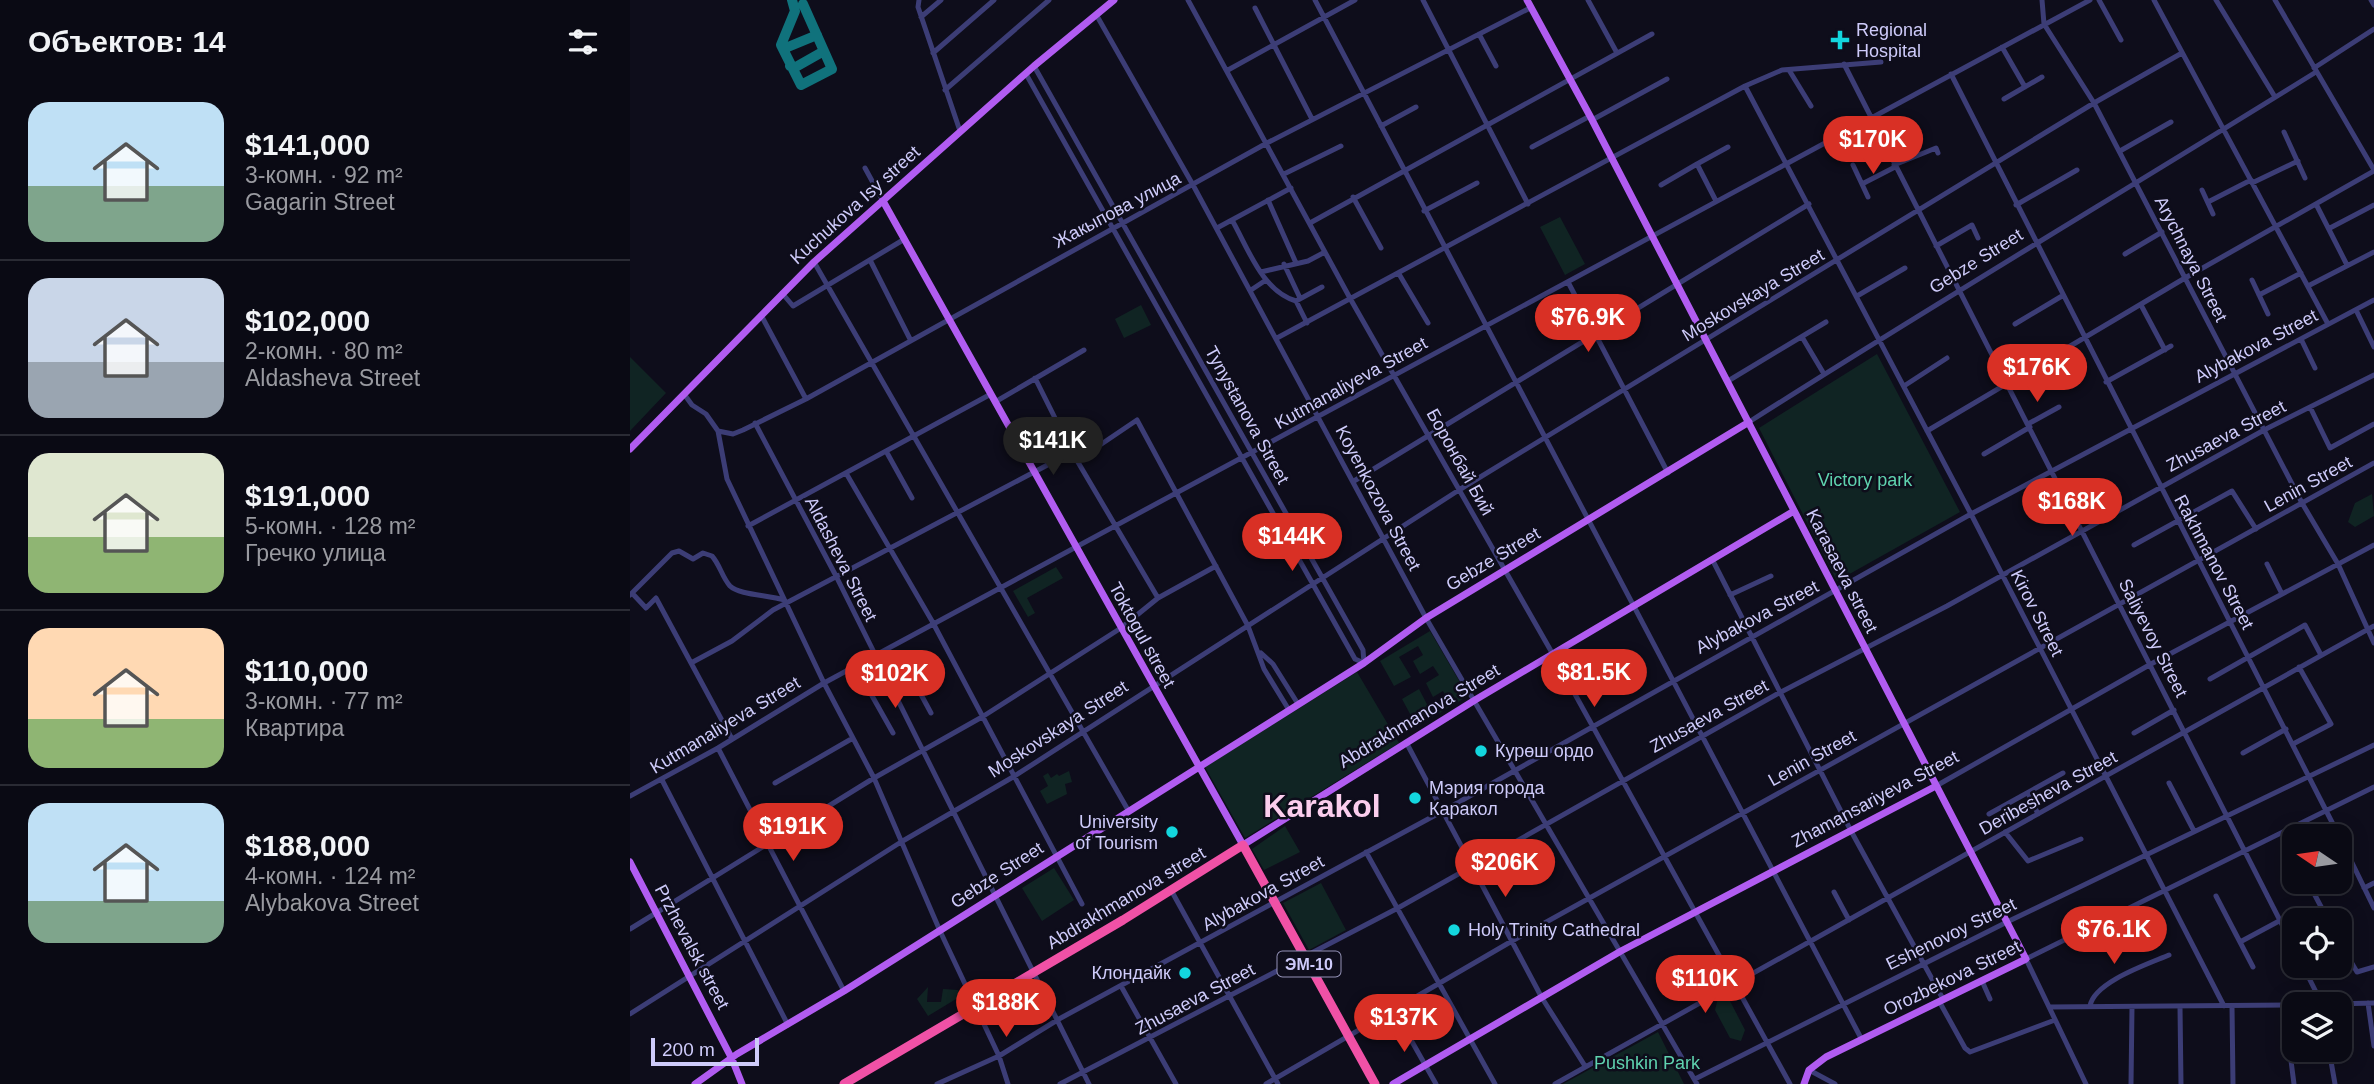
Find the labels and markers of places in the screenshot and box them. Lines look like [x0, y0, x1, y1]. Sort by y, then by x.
place label: Regional Hospital [1856, 20, 1927, 61]
marker: Regional Hospital [1830, 30, 1850, 50]
pin: $170K [1824, 116, 1922, 176]
pin: $76.9K [1531, 294, 1645, 354]
pin: $176K [1988, 344, 2086, 404]
pin: $141K [1004, 418, 1102, 477]
pin: $168K [2023, 478, 2121, 538]
pin: $144K [1243, 514, 1341, 573]
pin: $102K [846, 650, 944, 710]
pin: $81.5K [1537, 650, 1651, 709]
place label: Курөш ордо [1495, 741, 1594, 761]
marker: Курөш ордо [1473, 743, 1489, 759]
place label: Мэрия города Каракол [1429, 778, 1546, 819]
marker: Мэрия города Каракол [1407, 790, 1423, 806]
pin: $191K [744, 804, 842, 863]
place label: University of Tourism [1075, 812, 1158, 853]
marker: University of Tourism [1164, 824, 1180, 840]
pin: $206K [1456, 839, 1554, 899]
pin: $76.1K [2057, 906, 2171, 966]
place label: Holy Trinity Cathedral [1468, 920, 1640, 940]
marker: Holy Trinity Cathedral [1446, 922, 1462, 938]
pin: $110K [1656, 956, 1754, 1015]
place label: Клондайк [1091, 963, 1171, 983]
marker: Клондайк [1177, 965, 1193, 981]
pin: $188K [957, 979, 1055, 1039]
pin: $137K [1355, 995, 1453, 1054]

